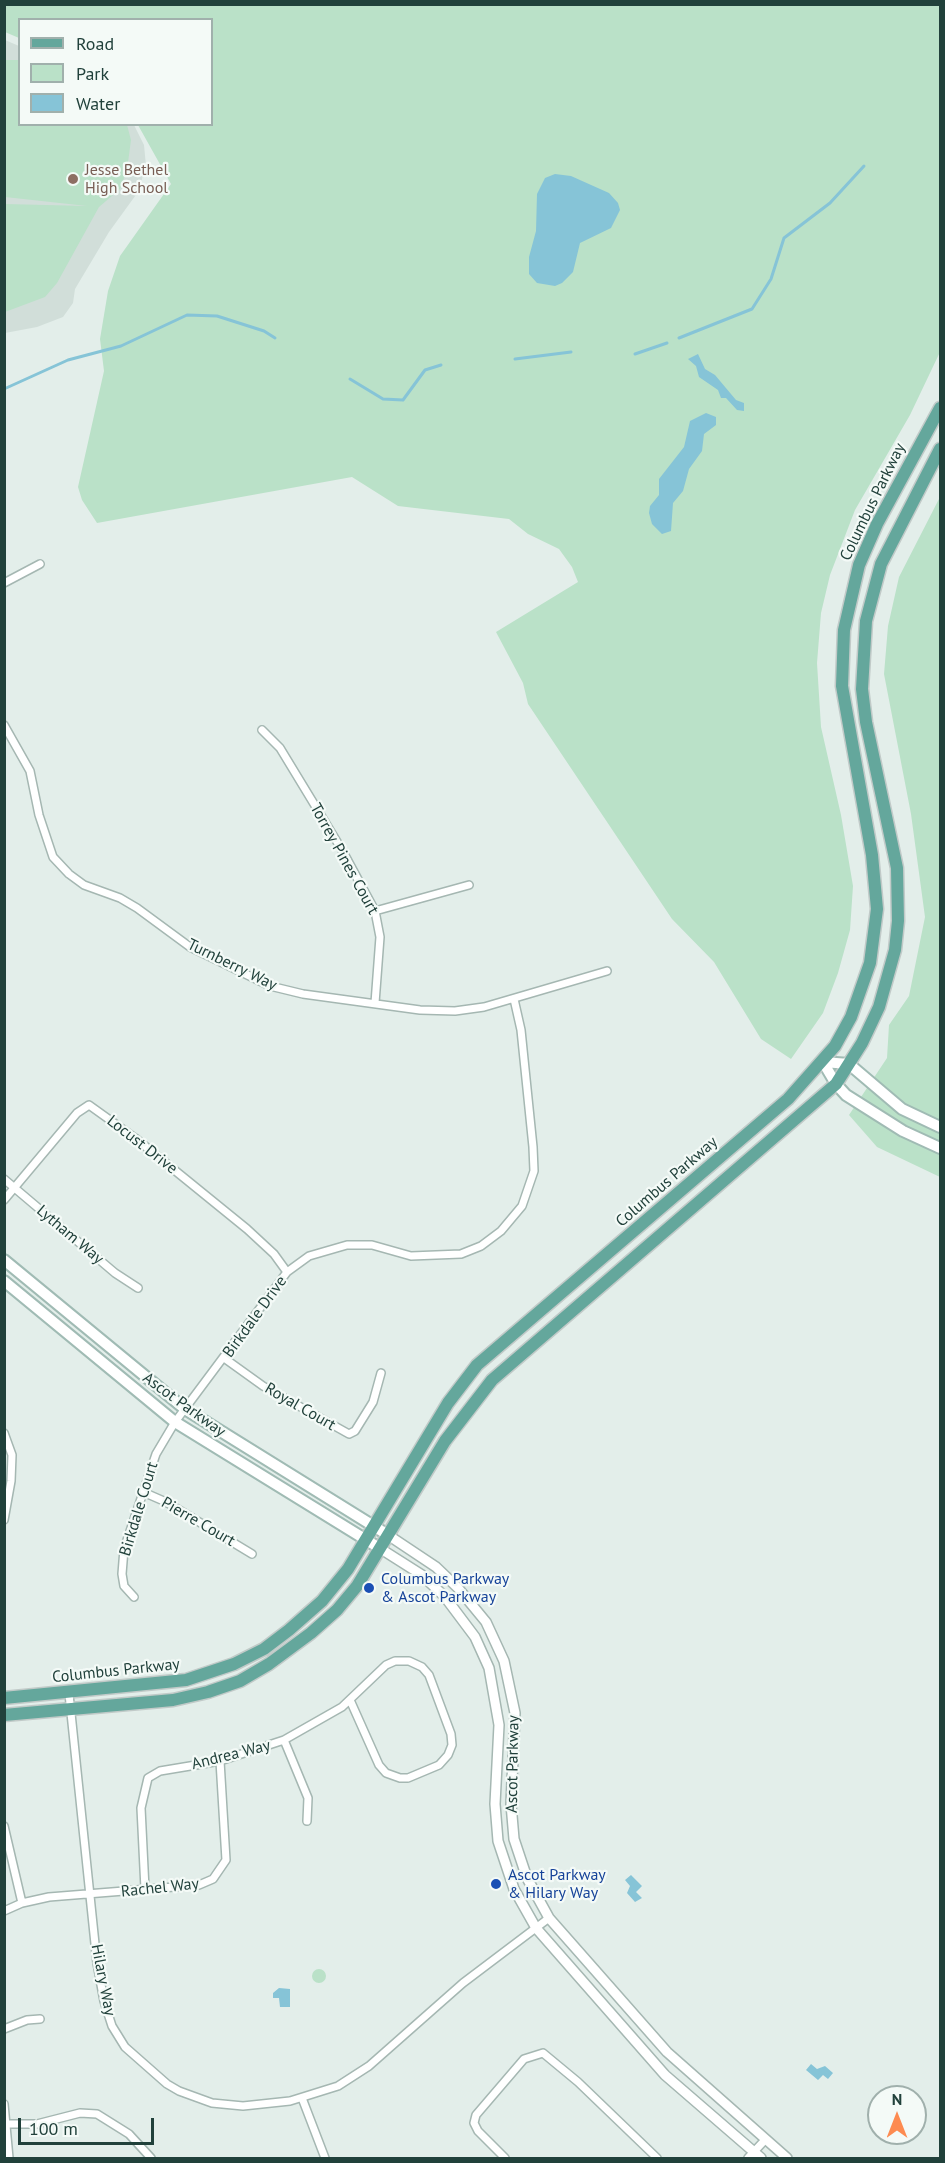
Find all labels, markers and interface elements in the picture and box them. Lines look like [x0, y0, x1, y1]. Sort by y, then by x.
legend [18, 18, 213, 126]
text: Road [76, 32, 114, 55]
text: Park [76, 62, 109, 85]
text: Water [76, 92, 120, 115]
place label: Jesse Bethel High School [85, 160, 168, 198]
marker: Jesse Bethel High School [66, 172, 80, 186]
street label: Columbus Parkway [836, 440, 910, 564]
street label: Torrey Pines Court [306, 800, 382, 918]
street label: Turnberry Way [184, 935, 280, 995]
street label: Locust Drive [103, 1112, 181, 1178]
street label: Columbus Parkway [612, 1133, 722, 1231]
street label: Lytham Way [33, 1201, 107, 1269]
street label: Birkdale Drive [219, 1272, 291, 1362]
street label: Ascot Parkway [139, 1368, 229, 1442]
street label: Royal Court [261, 1379, 339, 1435]
street label: Birkdale Court [116, 1460, 162, 1558]
street label: Pierre Court [158, 1493, 238, 1551]
place label: Columbus Parkway & Ascot Parkway [381, 1569, 509, 1607]
marker: Columbus Parkway & Ascot Parkway [362, 1581, 376, 1595]
street label: Columbus Parkway [51, 1655, 181, 1687]
street label: Ascot Parkway [503, 1715, 523, 1813]
street label: Andrea Way [190, 1736, 272, 1774]
place label: Ascot Parkway & Hilary Way [508, 1865, 606, 1903]
street label: Rachel Way [120, 1874, 200, 1902]
marker: Ascot Parkway & Hilary Way [489, 1877, 503, 1891]
street label: Hilary Way [87, 1942, 119, 2018]
north arrow [867, 2085, 927, 2145]
text: N [892, 2089, 902, 2109]
scale bar [21, 2106, 158, 2144]
text: 100 m [29, 2117, 78, 2140]

